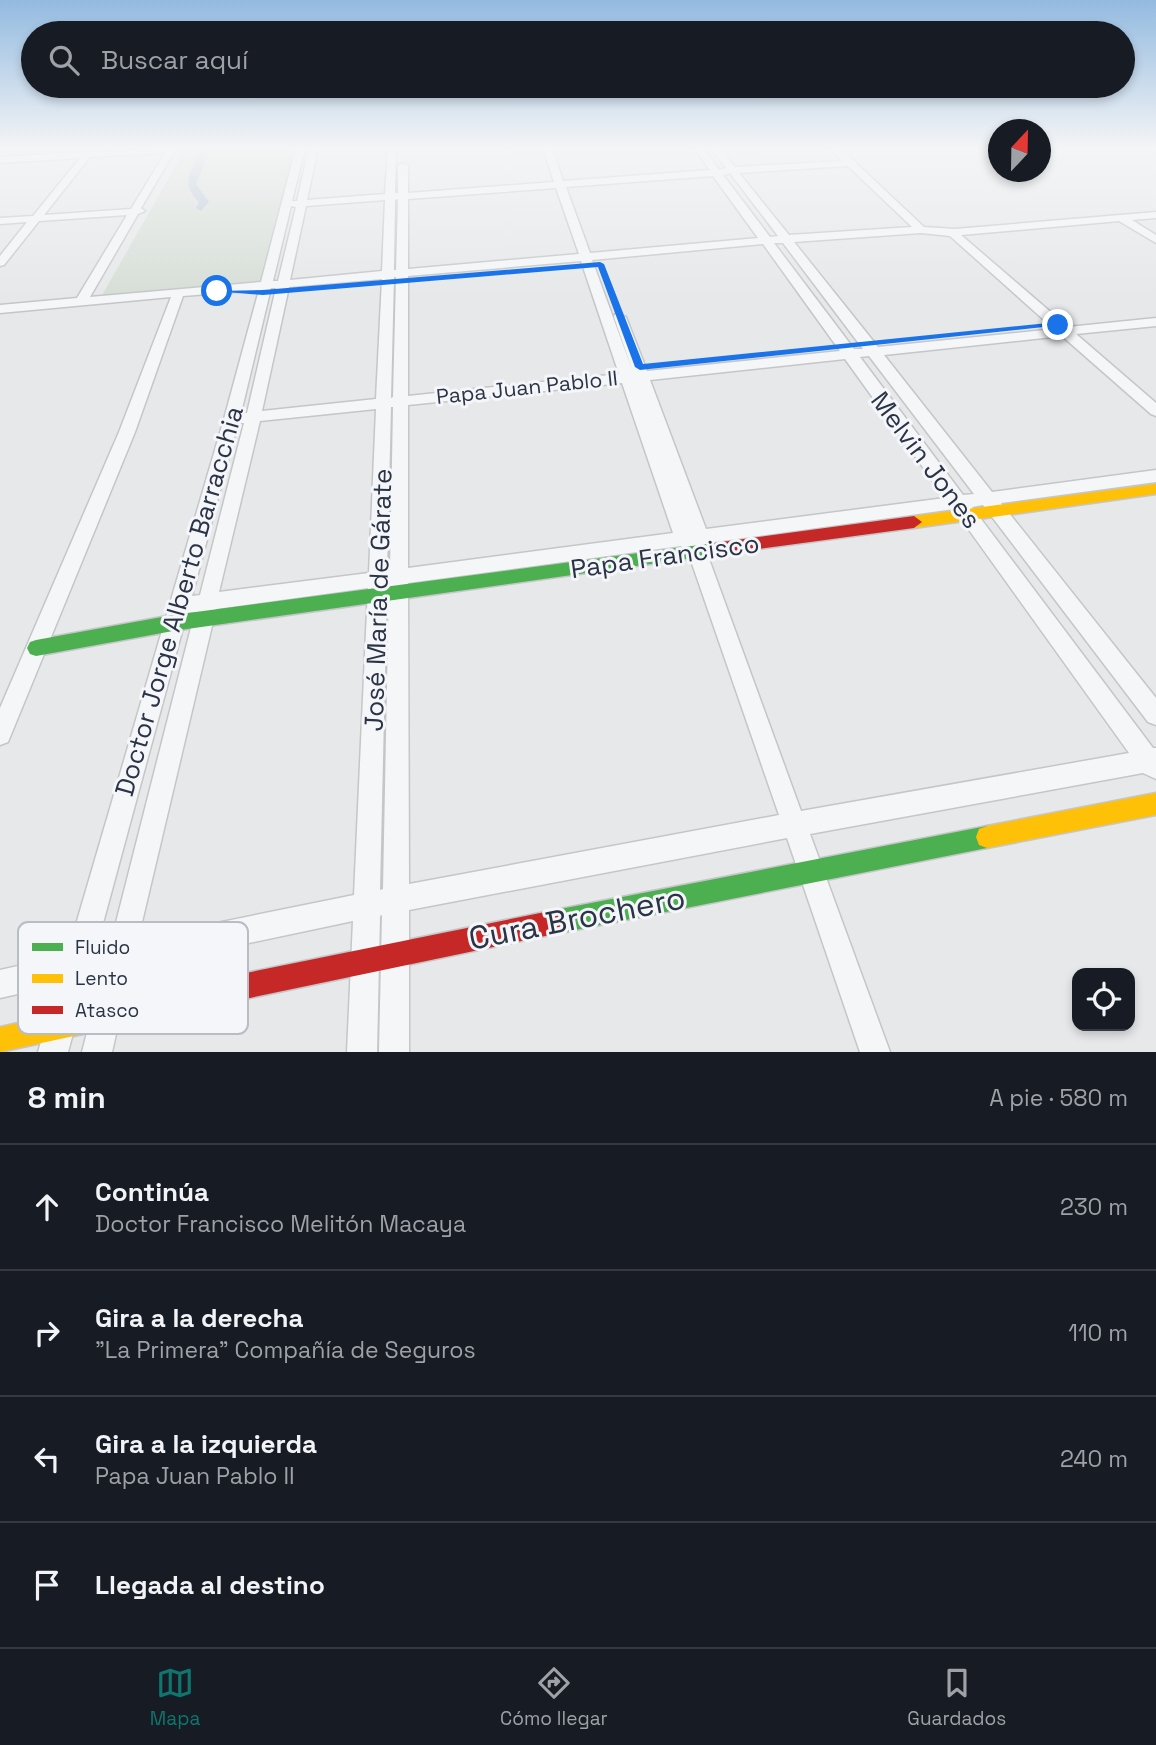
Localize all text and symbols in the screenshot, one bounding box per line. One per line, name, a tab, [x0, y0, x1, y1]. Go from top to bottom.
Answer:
search box	[21, 21, 1135, 98]
icon: search	[45, 41, 83, 79]
text: Buscar aquí	[101, 43, 248, 77]
north arrow	[988, 119, 1051, 182]
route start	[201, 275, 232, 306]
route end	[1042, 309, 1073, 340]
street label: Papa Juan Pablo II	[435, 364, 619, 410]
street label: Melvin Jones	[863, 385, 989, 535]
street label: Doctor Jorge Alberto Barracchia	[107, 402, 251, 800]
street label: José María de Gárate	[356, 468, 400, 732]
street label: Papa Francisco	[568, 526, 762, 586]
street label: Cura Brochero	[465, 877, 689, 959]
legend	[18, 922, 248, 1034]
text: Fluido	[75, 935, 130, 960]
text: Lento	[75, 966, 128, 991]
map controls	[1072, 968, 1135, 1031]
button: locate	[1072, 968, 1135, 1031]
text: Atasco	[75, 998, 139, 1023]
text: 8 min	[28, 1078, 106, 1117]
text: A pie · 580 m	[989, 1083, 1128, 1113]
text: Continúa	[95, 1175, 209, 1209]
icon: ahead	[28, 1188, 66, 1226]
text: 230 m	[1060, 1192, 1128, 1222]
text: Doctor Francisco Melitón Macaya	[95, 1209, 466, 1239]
text: Gira a la derecha	[95, 1301, 304, 1335]
icon: right	[28, 1314, 66, 1352]
text: 110 m	[1068, 1318, 1128, 1348]
text: "La Primera" Compañía de Seguros	[95, 1335, 476, 1365]
text: Gira a la izquierda	[95, 1427, 317, 1461]
icon: left	[28, 1440, 66, 1478]
text: 240 m	[1060, 1444, 1128, 1474]
text: Papa Juan Pablo II	[95, 1461, 295, 1491]
icon: arrive	[28, 1566, 66, 1604]
text: Llegada al destino	[95, 1568, 325, 1602]
tab: Mapa	[150, 1664, 200, 1731]
tab: Cómo llegar	[500, 1664, 608, 1731]
tab: Guardados	[907, 1664, 1006, 1731]

